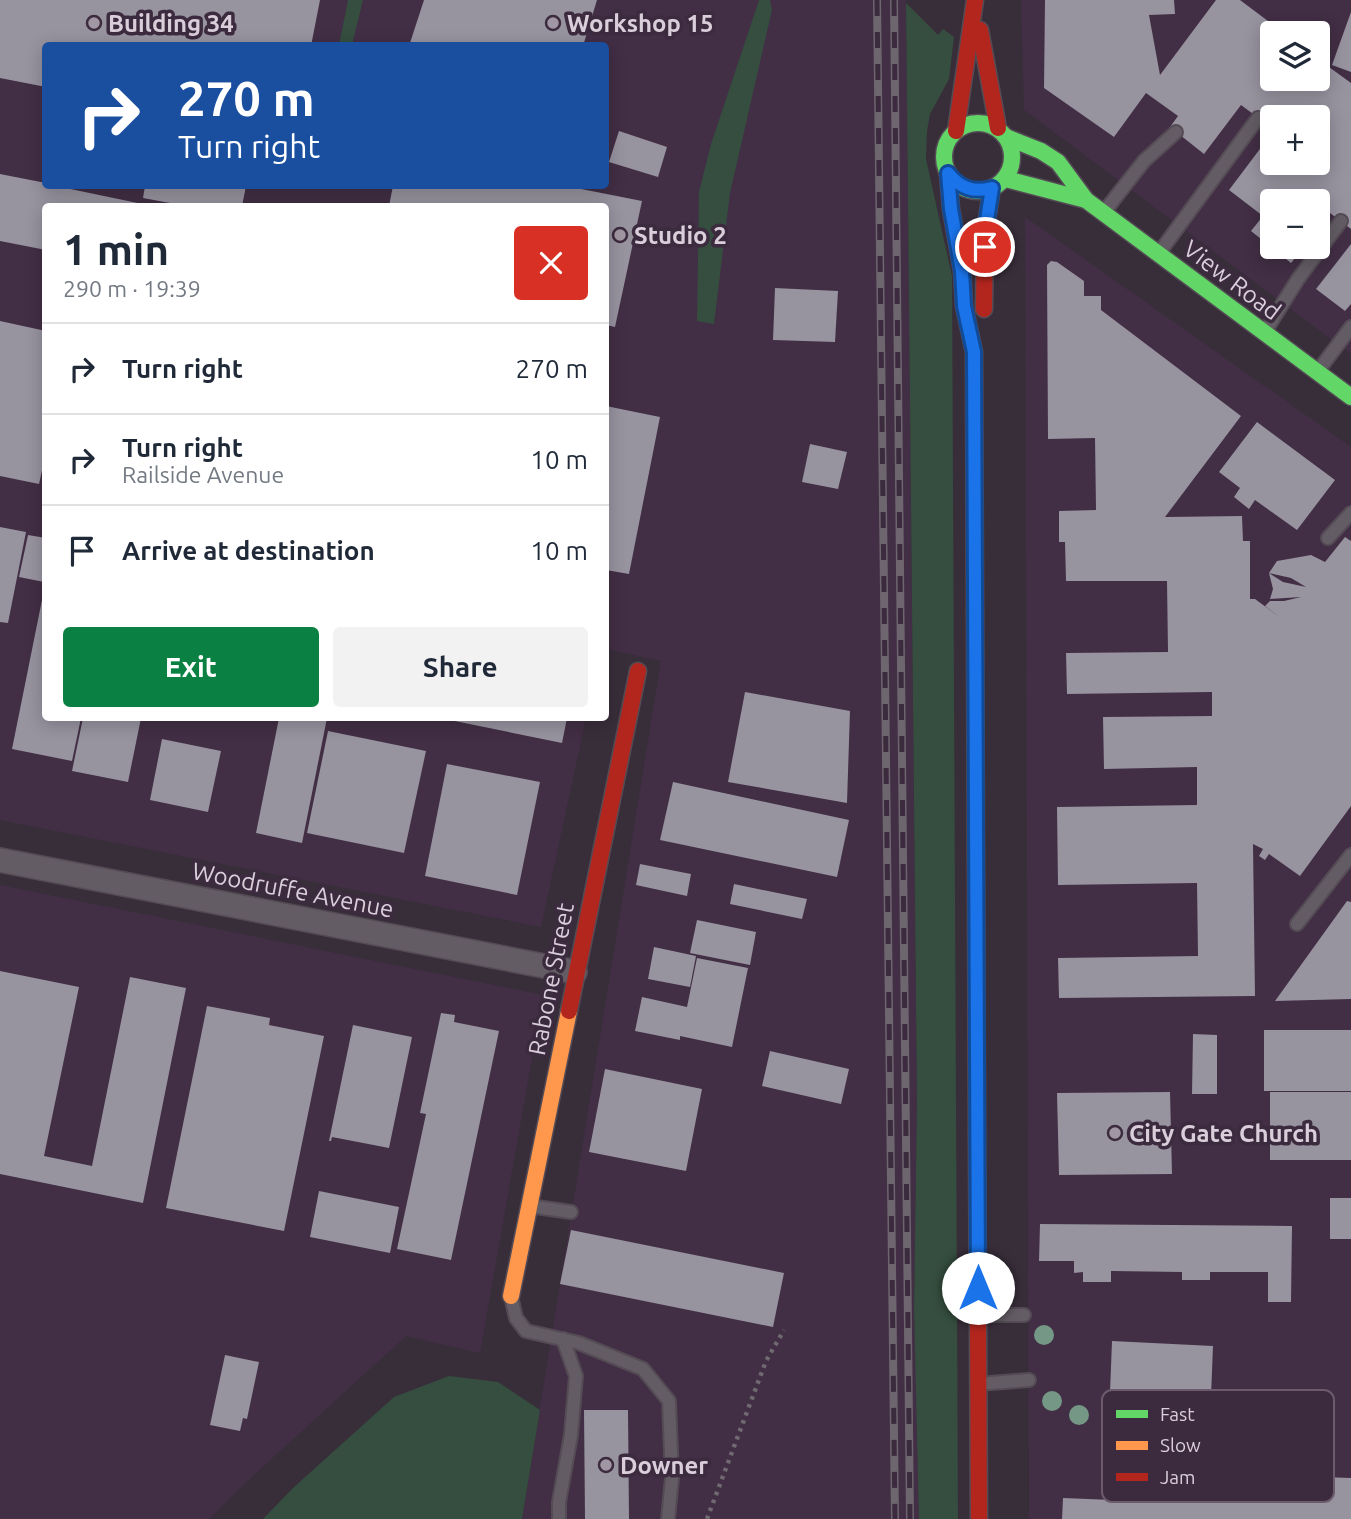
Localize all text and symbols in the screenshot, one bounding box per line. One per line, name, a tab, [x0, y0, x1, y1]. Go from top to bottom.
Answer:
place label: Building 34	[108, 10, 234, 37]
place label: Workshop 15	[567, 10, 714, 37]
marker: Building 34	[86, 15, 102, 31]
marker: Workshop 15	[545, 15, 561, 31]
map controls	[1260, 21, 1330, 259]
button: layers	[1260, 21, 1330, 91]
icon: right	[63, 70, 154, 161]
text: 270 m	[178, 70, 315, 125]
button: +	[1260, 105, 1330, 175]
text: Turn right	[178, 128, 320, 164]
button: −	[1260, 189, 1330, 259]
pin	[955, 217, 1015, 277]
place label: Studio 2	[634, 222, 727, 249]
text: 1 min	[63, 226, 169, 273]
button: close	[514, 226, 588, 300]
marker: Studio 2	[612, 227, 628, 243]
icon: arrive	[966, 228, 1004, 266]
street label: View Road	[1178, 235, 1286, 325]
text: 290 m · 19:39	[63, 276, 201, 301]
icon: right	[63, 350, 101, 388]
text: Turn right	[122, 354, 243, 383]
text: 270 m	[516, 354, 588, 383]
text: Turn right	[122, 433, 243, 462]
icon: right	[63, 441, 101, 479]
text: 10 m	[530, 445, 588, 474]
text: Railside Avenue	[122, 462, 284, 487]
icon: arrive	[63, 532, 101, 570]
text: Arrive at destination	[122, 536, 375, 565]
text: 10 m	[530, 536, 588, 565]
button: Exit	[63, 627, 319, 707]
button: Share	[333, 627, 588, 707]
street label: Woodruffe Avenue	[190, 857, 396, 923]
street label: Rabone Street	[523, 900, 579, 1058]
place label: City Gate Church	[1129, 1120, 1318, 1147]
marker: City Gate Church	[1107, 1125, 1123, 1141]
position arrow	[941, 1251, 1015, 1325]
legend	[1102, 1390, 1334, 1502]
text: Fast	[1160, 1403, 1195, 1425]
text: Slow	[1160, 1434, 1201, 1456]
place label: Downer	[620, 1452, 708, 1479]
marker: Downer	[598, 1457, 614, 1473]
text: Jam	[1160, 1466, 1196, 1488]

